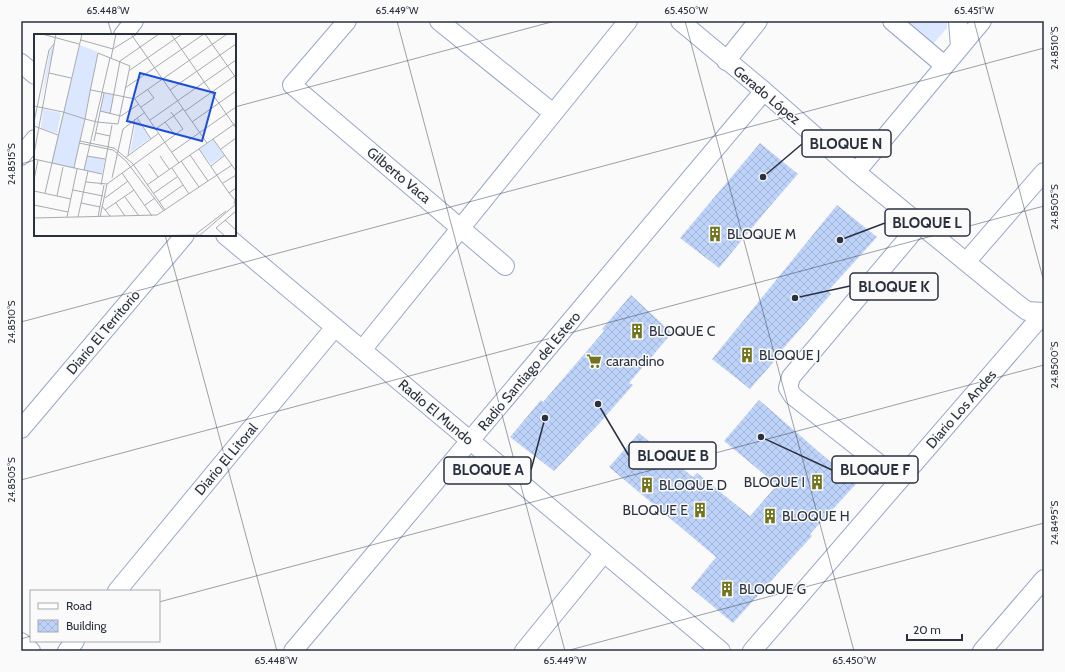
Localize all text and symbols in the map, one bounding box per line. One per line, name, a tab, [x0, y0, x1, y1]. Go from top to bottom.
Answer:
text: 65.448°W	[86, 4, 130, 17]
text: 65.449°W	[376, 4, 419, 17]
text: 65.450°W	[664, 4, 708, 17]
text: 65.451°W	[954, 4, 995, 17]
text: 24.8510°S	[1048, 26, 1061, 70]
inset map	[34, 34, 236, 236]
street label: Gerado López	[730, 62, 805, 129]
callout: BLOQUE N	[802, 130, 891, 157]
text: BLOQUE N	[810, 135, 882, 153]
text: 24.8515°S	[5, 143, 18, 185]
street label: Gilberto Vaca	[363, 143, 435, 207]
text: 24.8505°S	[1048, 184, 1061, 230]
callout: BLOQUE L	[885, 209, 970, 236]
text: BLOQUE L	[892, 214, 962, 232]
building icon: BLOQUE M	[706, 225, 724, 243]
place label: BLOQUE M	[727, 225, 796, 243]
callout: BLOQUE K	[850, 273, 938, 300]
text: BLOQUE K	[858, 278, 930, 296]
street label: Diario El Territorio	[62, 286, 144, 378]
text: 24.8510°S	[5, 300, 18, 344]
street label: Radio Santiago del Estero	[474, 307, 584, 434]
building icon: BLOQUE C	[628, 322, 646, 340]
place label: BLOQUE C	[649, 322, 716, 340]
text: 24.8500°S	[1048, 341, 1061, 389]
building icon: BLOQUE J	[738, 346, 756, 364]
place label: BLOQUE J	[759, 346, 820, 364]
supermarket icon: carandino	[585, 352, 603, 370]
place label: carandino	[606, 352, 665, 370]
street label: Diario Los Andes	[922, 366, 1000, 452]
street label: Radio El Mundo	[395, 375, 478, 449]
street label: Diario El Litoral	[191, 419, 262, 499]
callout: BLOQUE B	[629, 442, 716, 469]
text: BLOQUE B	[637, 447, 709, 465]
callout: BLOQUE F	[832, 456, 918, 483]
text: 24.8505°S	[5, 457, 18, 503]
callout: BLOQUE A	[444, 457, 531, 484]
text: BLOQUE A	[452, 461, 524, 479]
text: BLOQUE F	[840, 461, 910, 479]
place label: BLOQUE I	[744, 473, 805, 491]
building icon: BLOQUE I	[808, 473, 826, 491]
building icon: BLOQUE D	[638, 476, 656, 494]
place label: BLOQUE D	[659, 476, 727, 494]
place label: BLOQUE E	[623, 501, 688, 519]
building icon: BLOQUE E	[691, 501, 709, 519]
text: 24.8495°S	[1048, 501, 1061, 545]
building icon: BLOQUE H	[761, 507, 779, 525]
place label: BLOQUE H	[782, 507, 850, 525]
building icon: BLOQUE G	[718, 580, 736, 598]
place label: BLOQUE G	[739, 580, 806, 598]
legend	[30, 590, 160, 642]
text: Road	[66, 598, 92, 613]
scale bar	[907, 616, 962, 642]
text: Building	[66, 618, 108, 633]
text: 20 m	[913, 622, 941, 637]
text: 65.448°W	[254, 654, 298, 667]
text: 65.449°W	[544, 654, 587, 667]
text: 65.450°W	[832, 654, 876, 667]

